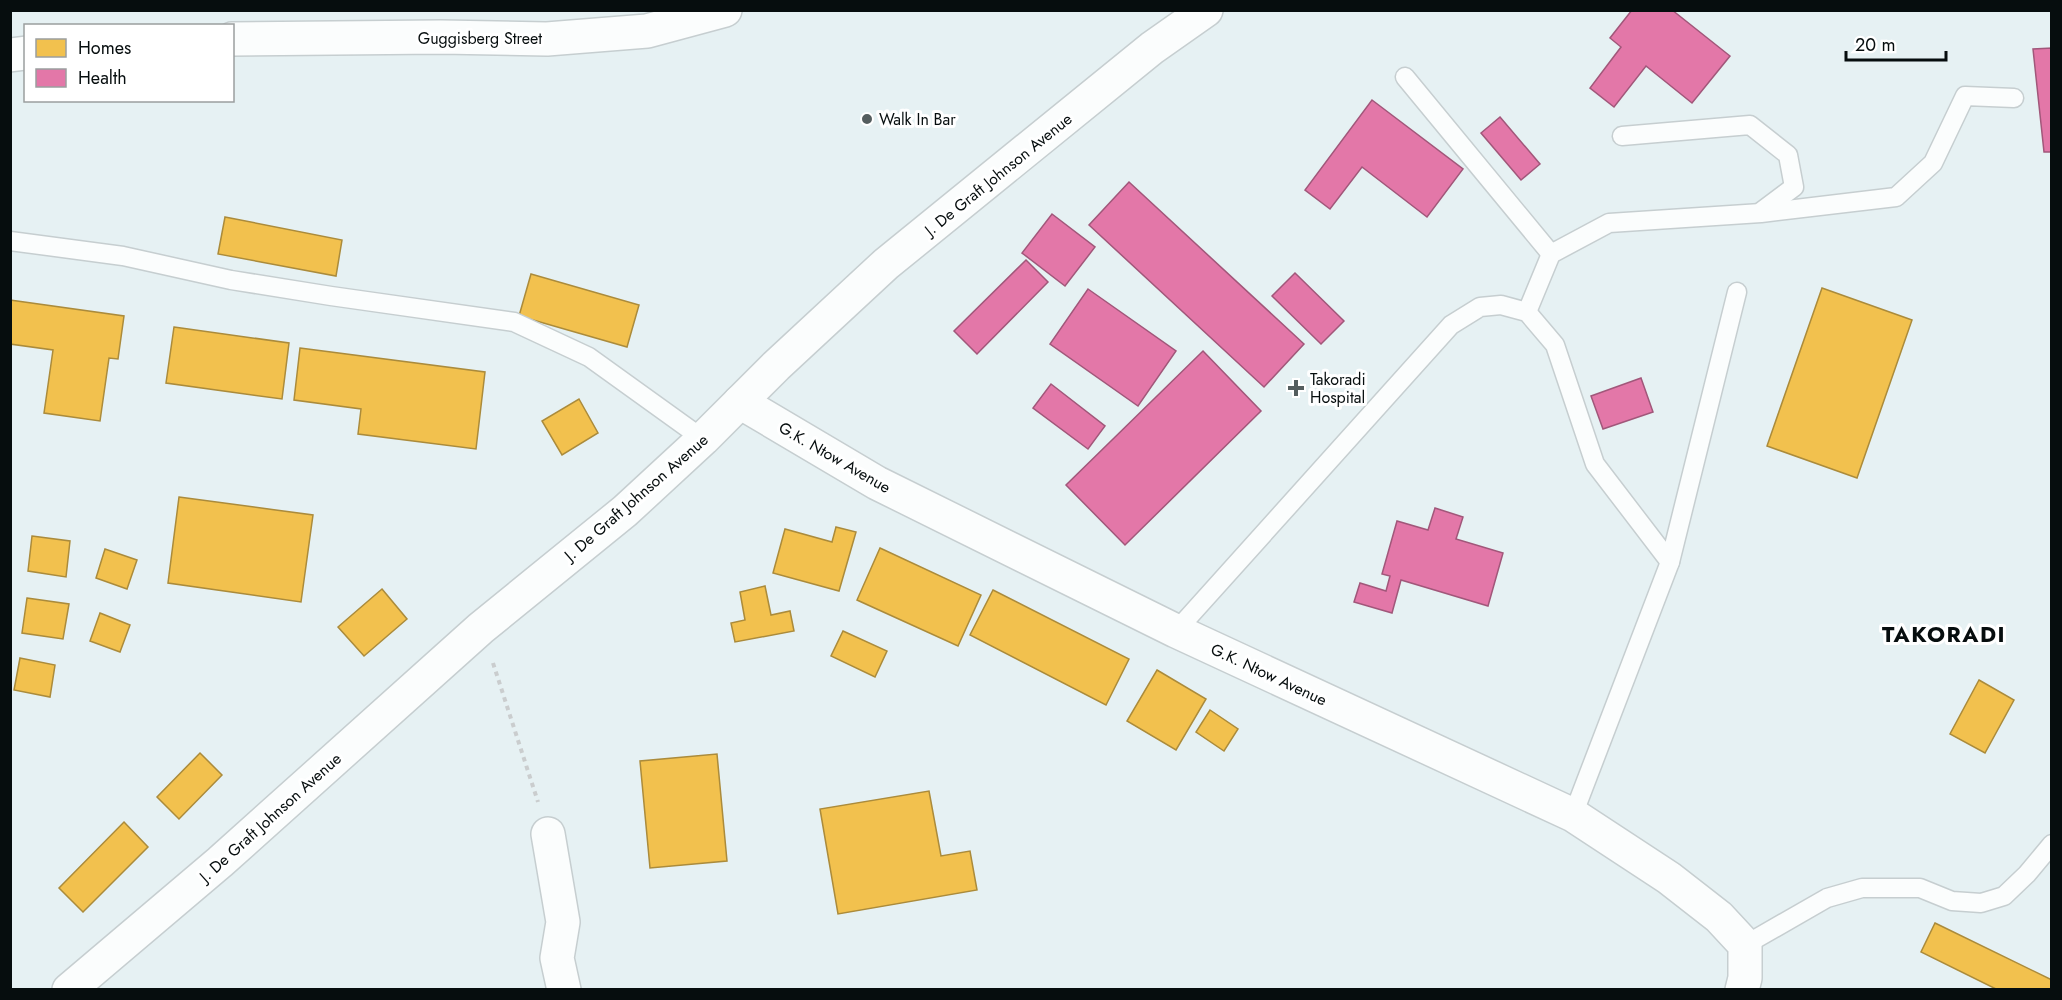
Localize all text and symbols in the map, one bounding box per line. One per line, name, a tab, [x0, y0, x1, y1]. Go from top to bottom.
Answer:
legend	[24, 24, 234, 102]
scale bar	[1846, 24, 1946, 62]
street label: Guggisberg Street	[418, 27, 542, 50]
text: 20 m	[1855, 32, 1895, 58]
text: Homes	[78, 35, 131, 61]
text: Health	[78, 65, 127, 91]
place label: Walk In Bar	[879, 108, 956, 131]
street label: J. De Graft Johnson Avenue	[918, 108, 1077, 242]
marker: Walk In Bar	[860, 112, 874, 126]
place label: Takoradi Hospital	[1310, 368, 1366, 409]
marker: Takoradi Hospital	[1287, 379, 1305, 397]
street label: G.K. Ntow Avenue	[775, 416, 895, 499]
street label: J. De Graft Johnson Avenue	[558, 428, 713, 568]
district label: TAKORADI	[1882, 618, 2006, 650]
street label: G.K. Ntow Avenue	[1207, 637, 1331, 711]
street label: J. De Graft Johnson Avenue	[193, 747, 346, 889]

